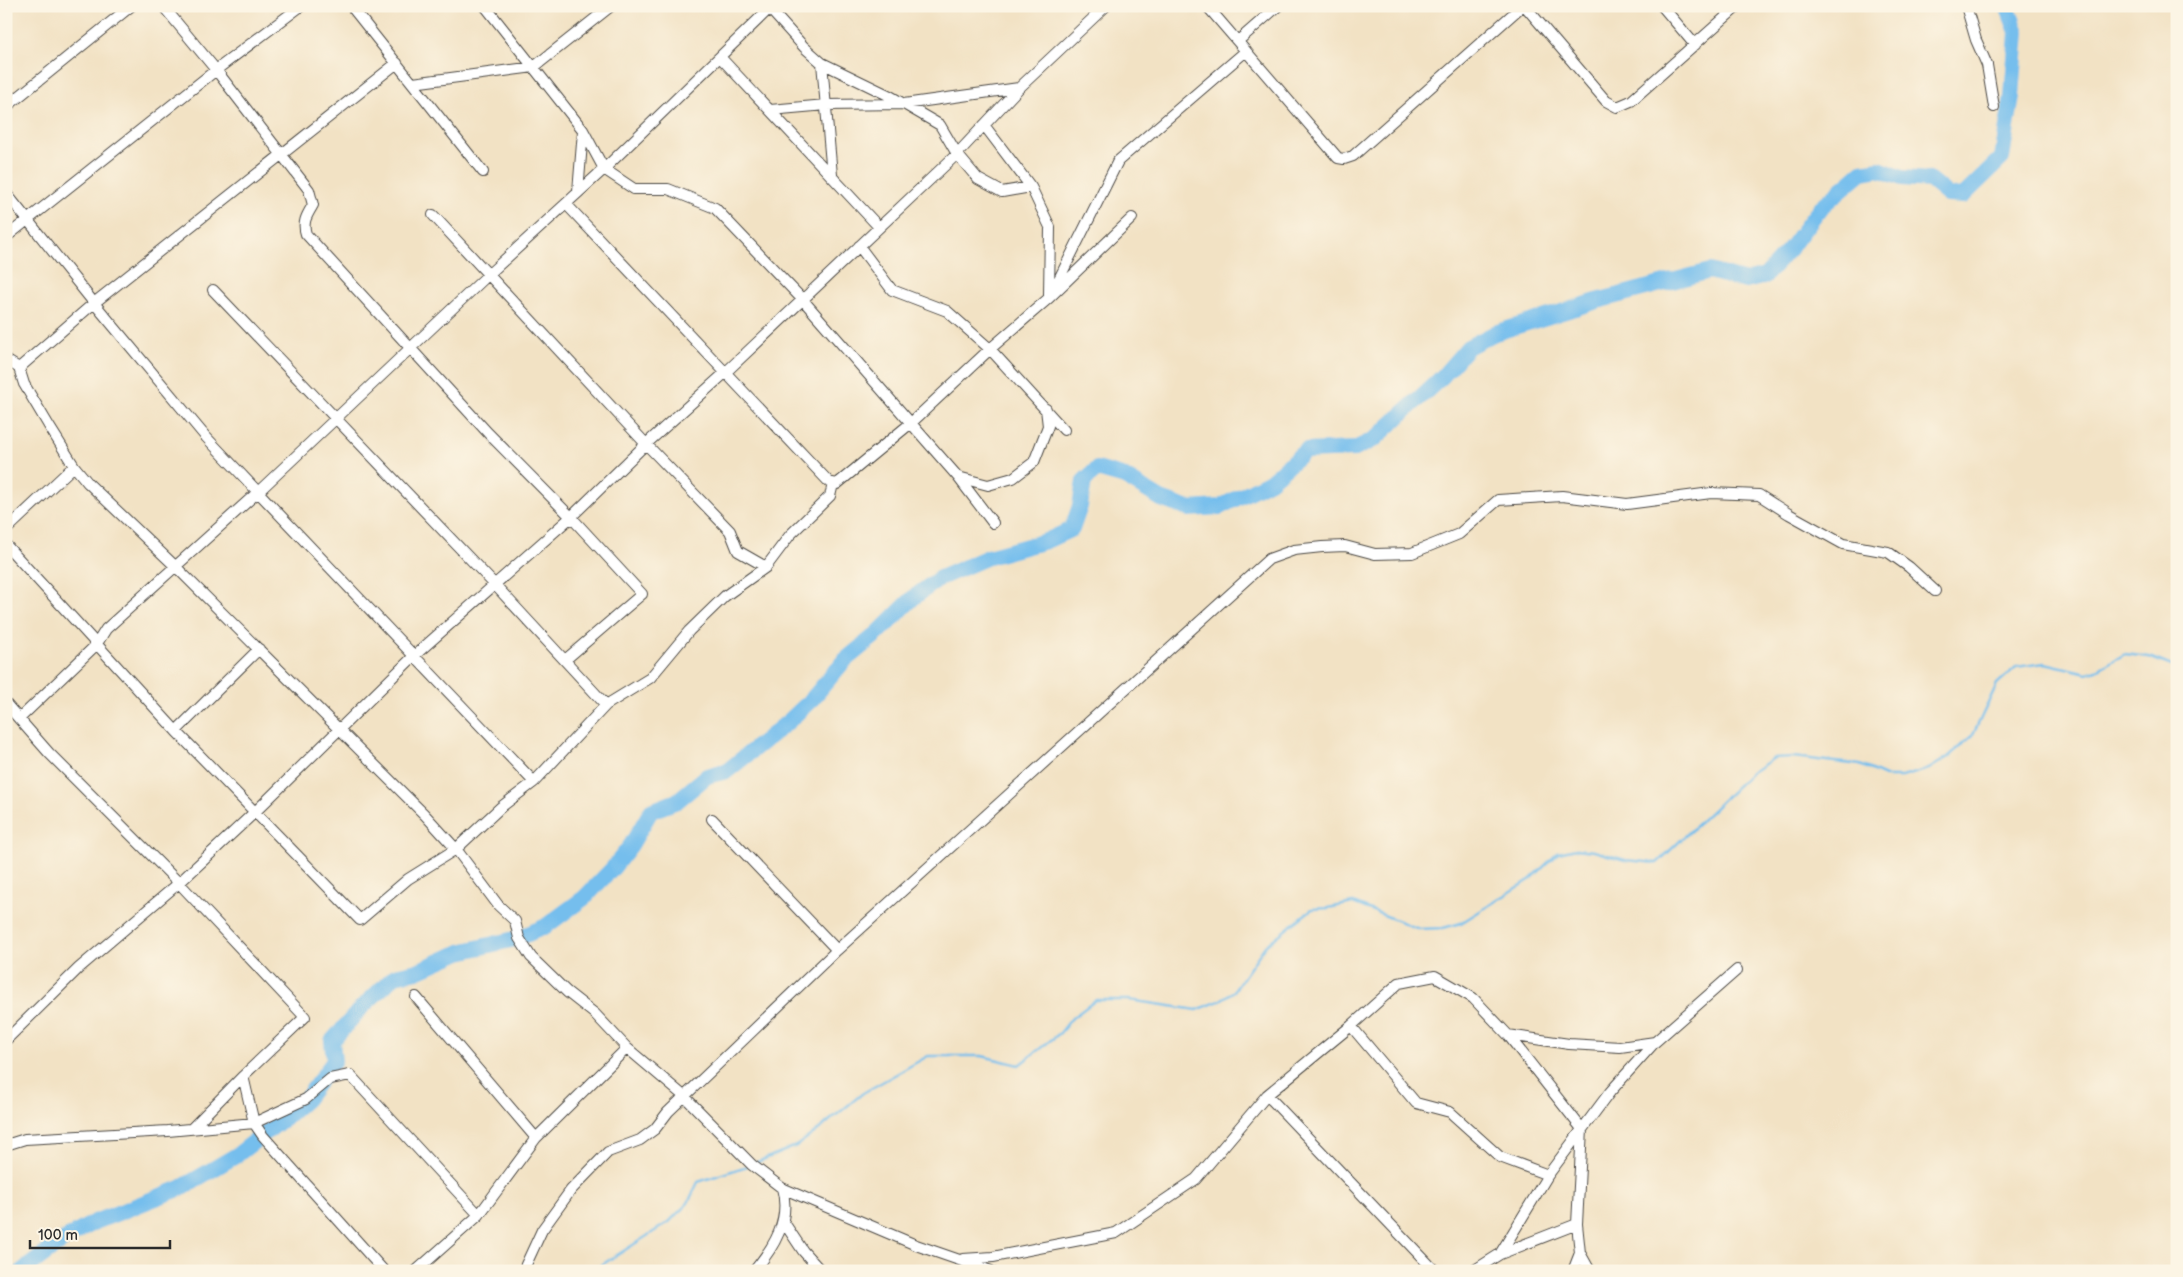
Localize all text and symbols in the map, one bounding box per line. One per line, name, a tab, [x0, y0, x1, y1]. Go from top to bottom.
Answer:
scale bar	[30, 1217, 170, 1249]
text: 100 m	[38, 1226, 78, 1245]

